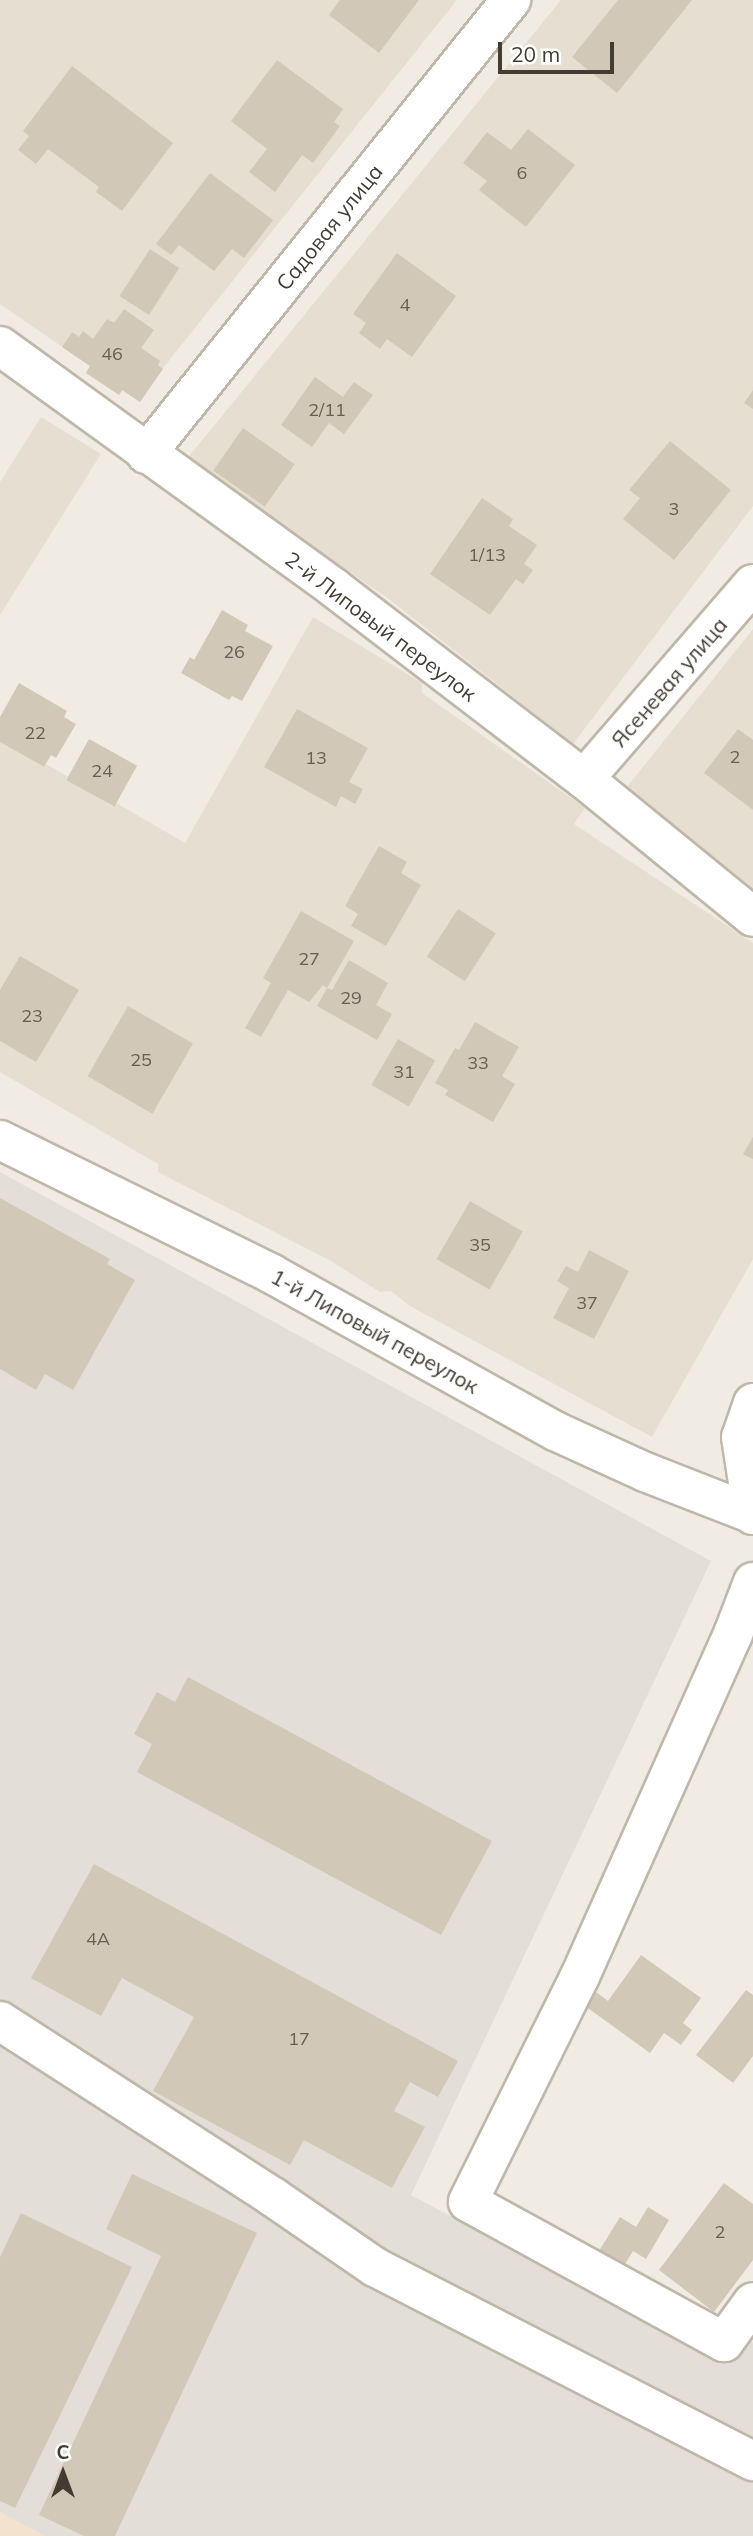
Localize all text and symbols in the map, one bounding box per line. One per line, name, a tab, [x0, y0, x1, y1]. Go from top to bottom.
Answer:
scale bar	[501, 28, 616, 72]
text: 20 m	[511, 41, 560, 67]
street label: Садовая улица	[271, 159, 387, 295]
house number: 6	[517, 162, 527, 184]
house number: 4	[400, 294, 410, 316]
house number: 46	[101, 343, 123, 365]
house number: 2/11	[308, 399, 346, 421]
house number: 3	[669, 498, 679, 520]
house number: 1/13	[468, 544, 506, 566]
street label: 2-й Липовый переулок	[280, 546, 482, 706]
street label: Ясеневая улица	[606, 612, 732, 752]
house number: 26	[223, 641, 245, 663]
house number: 22	[24, 722, 46, 744]
house number: 2	[730, 746, 740, 768]
house number: 13	[305, 747, 327, 769]
house number: 24	[91, 760, 113, 782]
house number: 27	[298, 948, 320, 970]
house number: 29	[340, 987, 362, 1009]
house number: 23	[21, 1005, 43, 1027]
house number: 25	[130, 1049, 152, 1071]
house number: 33	[467, 1052, 489, 1074]
house number: 31	[393, 1061, 415, 1083]
house number: 35	[469, 1234, 491, 1256]
street label: 1-й Липовый переулок	[267, 1263, 483, 1399]
house number: 37	[576, 1292, 598, 1314]
house number: 4А	[86, 1928, 110, 1950]
house number: 17	[288, 2028, 310, 2050]
house number: 2	[715, 2221, 725, 2243]
north arrow	[28, 2438, 98, 2508]
text: С	[56, 2440, 70, 2464]

